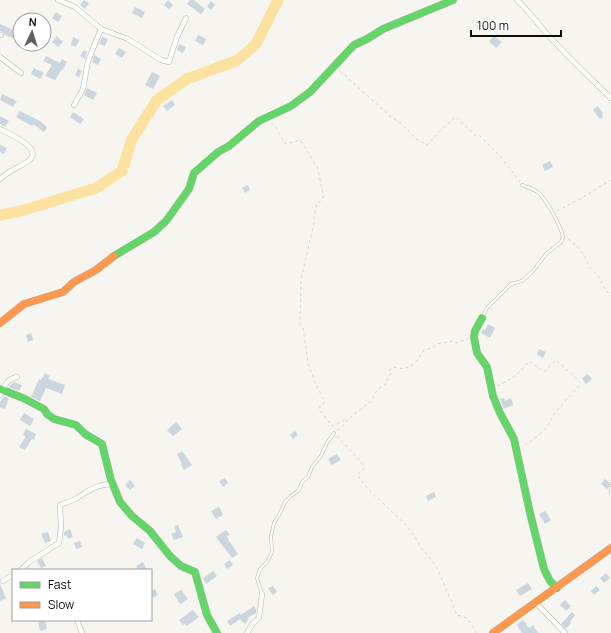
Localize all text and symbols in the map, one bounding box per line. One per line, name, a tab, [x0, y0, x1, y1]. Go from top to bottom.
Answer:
north arrow	[12, 12, 52, 52]
scale bar	[471, 12, 561, 38]
text: N	[28, 14, 37, 29]
text: 100 m	[477, 17, 509, 34]
legend	[12, 569, 152, 621]
text: Fast	[48, 576, 72, 593]
text: Slow	[48, 596, 74, 613]

